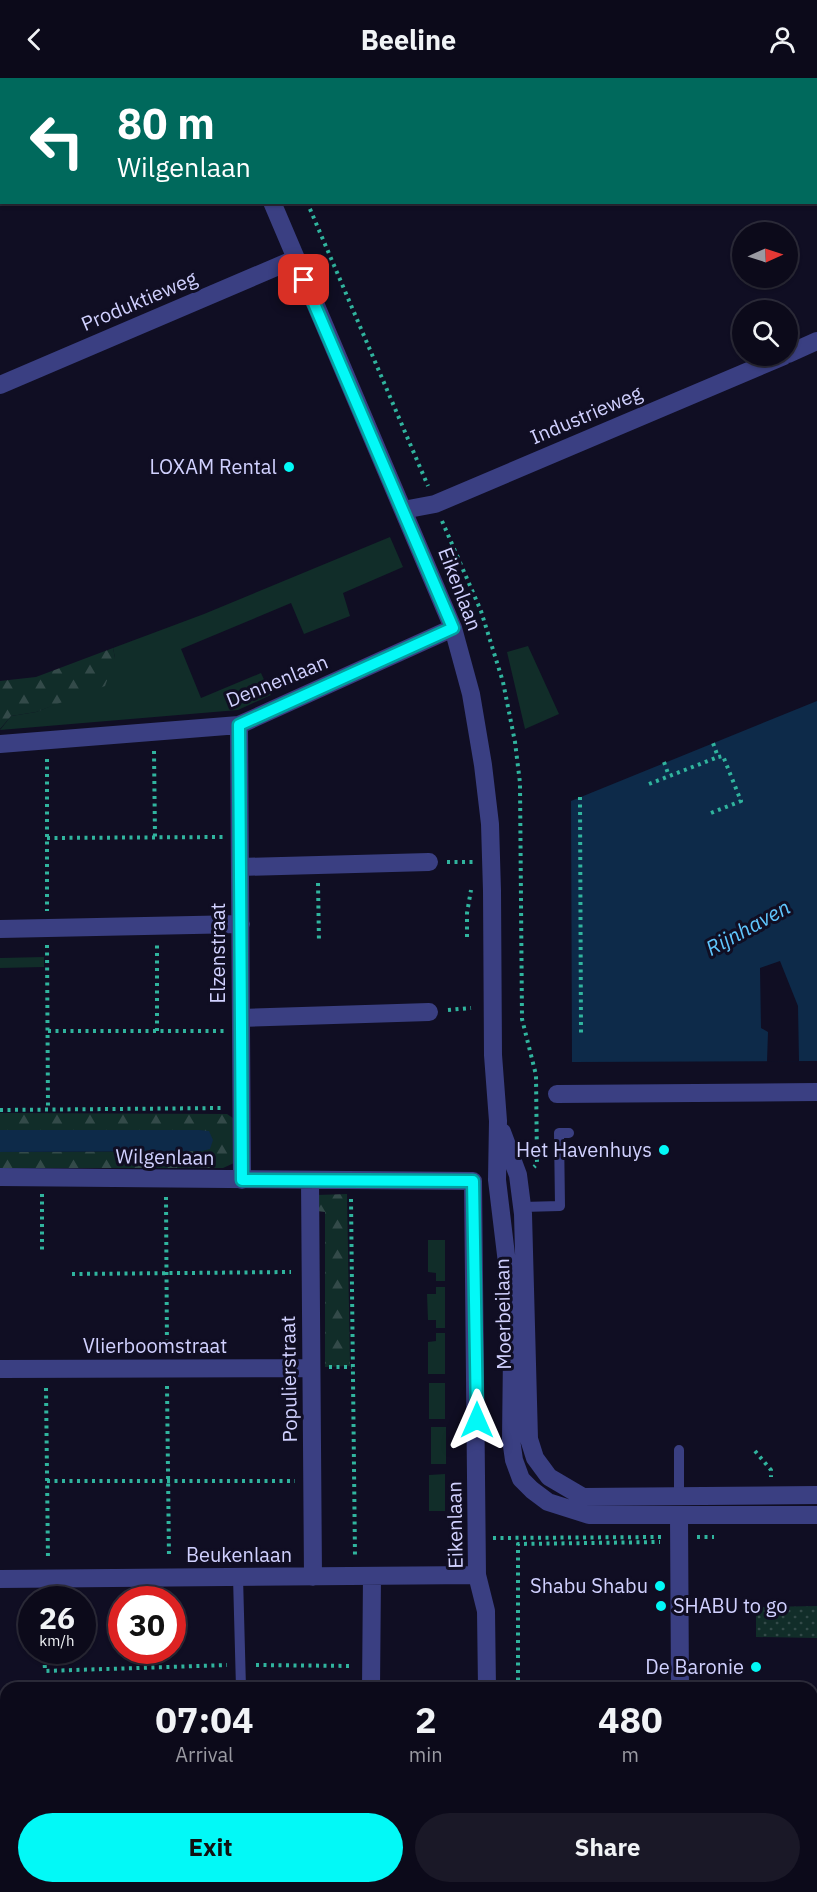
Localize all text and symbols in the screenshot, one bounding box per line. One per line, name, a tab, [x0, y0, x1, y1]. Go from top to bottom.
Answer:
text: Beeline	[361, 22, 456, 57]
icon: back	[18, 23, 51, 56]
icon: person	[766, 23, 799, 56]
text: 80 m	[117, 96, 215, 151]
icon: left	[18, 102, 96, 180]
text: Wilgenlaan	[117, 149, 251, 184]
north arrow	[732, 222, 798, 288]
map controls	[732, 222, 798, 366]
pin	[278, 254, 329, 305]
icon: arrive	[287, 263, 320, 296]
street label: Produktieweg	[77, 264, 201, 337]
button: search	[732, 300, 798, 366]
street label: Industrieweg	[526, 379, 646, 450]
place label: LOXAM Rental	[150, 453, 277, 480]
marker: LOXAM Rental	[282, 460, 296, 474]
street label: Eikenlaan	[432, 543, 489, 634]
street label: Dennenlaan	[222, 648, 332, 713]
water label: Rijnhaven	[700, 892, 795, 962]
street label: Elzenstraat	[204, 903, 231, 1003]
place label: Het Havenhuys	[516, 1136, 652, 1163]
street label: Wilgenlaan	[115, 1142, 215, 1171]
marker: Het Havenhuys	[657, 1143, 671, 1157]
street label: Moerbeilaan	[488, 1258, 517, 1370]
street label: Populierstraat	[274, 1315, 303, 1443]
street label: Vlierboomstraat	[83, 1332, 227, 1359]
position arrow	[445, 1388, 509, 1452]
street label: Eikenlaan	[440, 1481, 469, 1569]
street label: Beukenlaan	[186, 1541, 292, 1568]
place label: Shabu Shabu	[530, 1572, 648, 1599]
marker: Shabu Shabu	[653, 1579, 667, 1593]
speed limit sign: 30	[108, 1586, 186, 1664]
place label: SHABU to go	[673, 1592, 787, 1619]
text: 26	[39, 1598, 75, 1637]
marker: SHABU to go	[654, 1599, 668, 1613]
text: km/h	[39, 1631, 75, 1650]
place label: De Baronie	[645, 1653, 744, 1680]
marker: De Baronie	[749, 1660, 763, 1674]
text: 07:04	[155, 1696, 254, 1743]
text: 2	[415, 1696, 437, 1743]
text: 480	[598, 1696, 663, 1743]
text: Arrival	[175, 1741, 234, 1768]
text: min	[409, 1741, 443, 1768]
text: m	[622, 1741, 639, 1768]
button: Exit	[18, 1813, 403, 1882]
button: Share	[415, 1813, 800, 1882]

